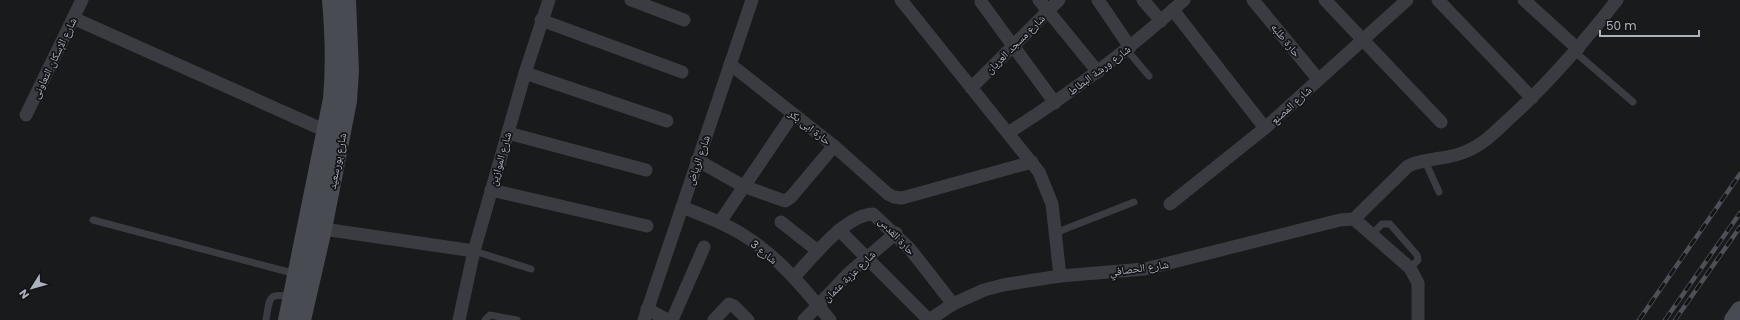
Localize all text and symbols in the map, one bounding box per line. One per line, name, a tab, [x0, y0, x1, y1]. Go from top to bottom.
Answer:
street label: شارع مسجد العريان	[982, 11, 1048, 77]
scale bar	[1600, 12, 1699, 38]
street label: شارع الإسكان التعاونى	[27, 15, 81, 101]
text: 50 m	[1606, 17, 1637, 34]
street label: حارة طلبه	[1267, 20, 1305, 60]
street label: شارع ورشة البطاط	[1064, 41, 1134, 99]
street label: شارع المصنع	[1267, 82, 1315, 128]
street label: حارة ابى بكر	[785, 105, 835, 149]
street label: شارع الموازين	[485, 130, 515, 188]
street label: شارع بورسعيد	[324, 131, 350, 191]
street label: شارع الرياض	[682, 133, 714, 187]
street label: حارة القدس	[875, 214, 919, 258]
street label: شارع 3	[747, 236, 781, 268]
street label: شارع عزبة عثمان	[819, 247, 879, 305]
street label: شارع الحصافي	[1108, 256, 1170, 281]
north arrow	[12, 268, 52, 308]
text: N	[15, 286, 33, 302]

